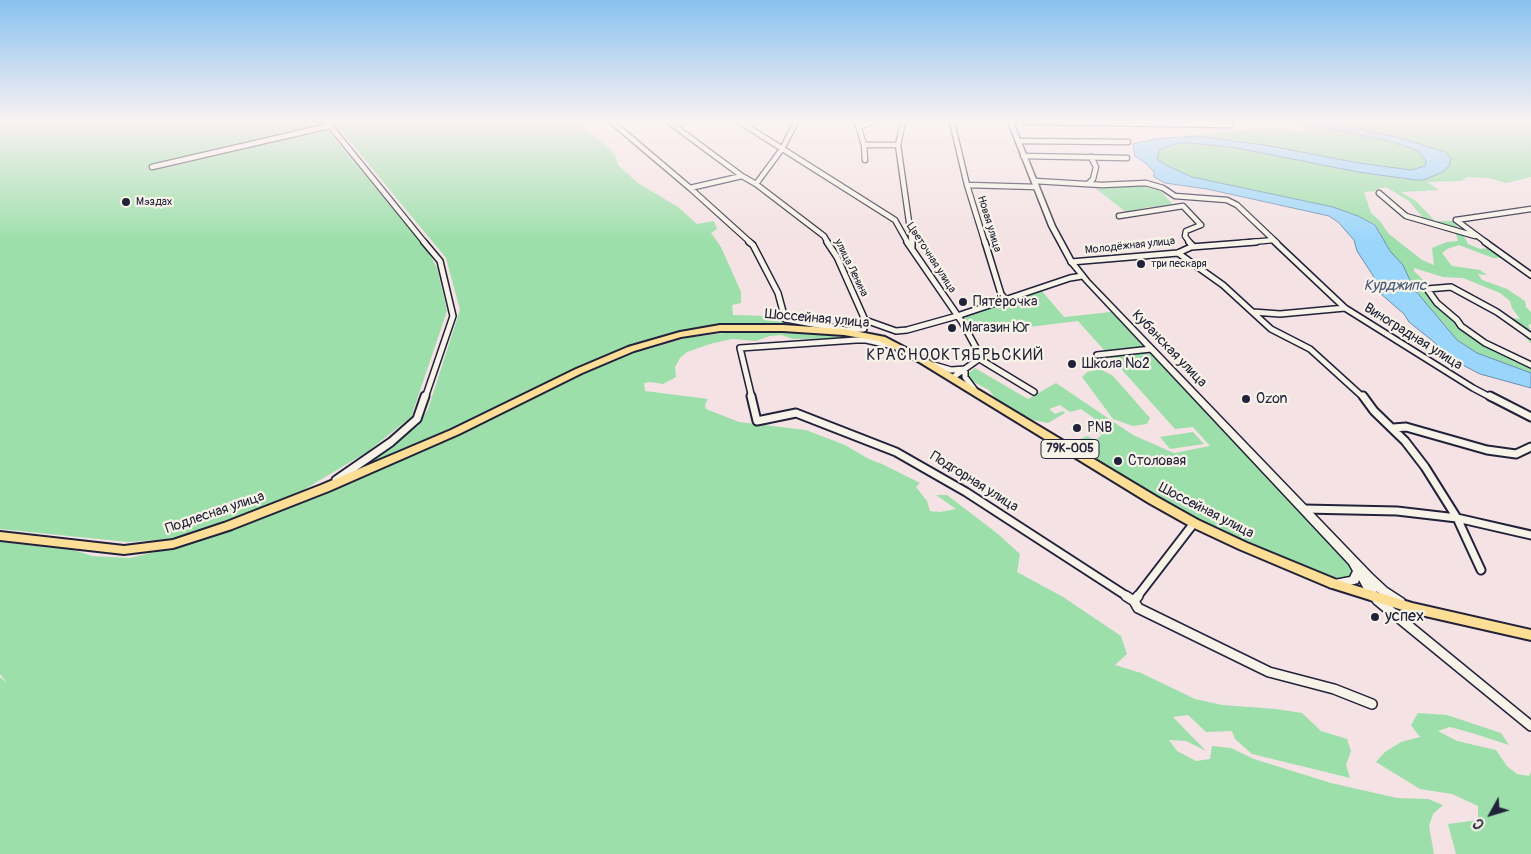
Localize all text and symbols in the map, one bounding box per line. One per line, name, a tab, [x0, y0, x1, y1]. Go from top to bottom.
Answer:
street label: Новая улица	[974, 194, 1004, 254]
place label: Мэздах	[136, 195, 172, 209]
marker: Мэздах	[120, 196, 132, 208]
street label: Цветочная улица	[903, 220, 959, 296]
street label: Молодёжная улица	[1084, 235, 1176, 257]
street label: улица Ленина	[831, 237, 871, 299]
place label: три пескаря	[1151, 257, 1207, 271]
marker: три пескаря	[1135, 258, 1147, 270]
water label: Курджипс	[1364, 277, 1426, 295]
place label: Пятёрочка	[973, 294, 1037, 310]
marker: Пятёрочка	[957, 296, 969, 308]
street label: Виноградная улица	[1361, 300, 1465, 374]
street label: Шоссейная улица	[764, 306, 870, 332]
street label: Кубанская улица	[1128, 307, 1210, 391]
place label: Магазин Юг	[962, 320, 1030, 336]
marker: Магазин Юг	[946, 322, 958, 334]
district label: КРАСНООКТЯБРЬСКИЙ	[864, 346, 1046, 366]
place label: Школа №2	[1082, 356, 1150, 372]
marker: Школа №2	[1066, 358, 1078, 370]
place label: Ozon	[1256, 391, 1287, 407]
marker: Ozon	[1240, 393, 1252, 405]
place label: PNB	[1087, 420, 1112, 436]
marker: PNB	[1071, 422, 1083, 434]
road number: 79К-005	[1041, 439, 1099, 458]
street label: Подгорная улица	[927, 448, 1021, 516]
place label: Столовая	[1128, 453, 1186, 469]
marker: Столовая	[1112, 455, 1124, 467]
street label: Шоссейная улица	[1156, 480, 1256, 542]
street label: Подлесная улица	[163, 488, 267, 538]
place label: успех	[1385, 607, 1424, 627]
marker: успех	[1369, 611, 1381, 623]
north arrow	[1466, 789, 1516, 839]
text: С	[1470, 815, 1488, 832]

